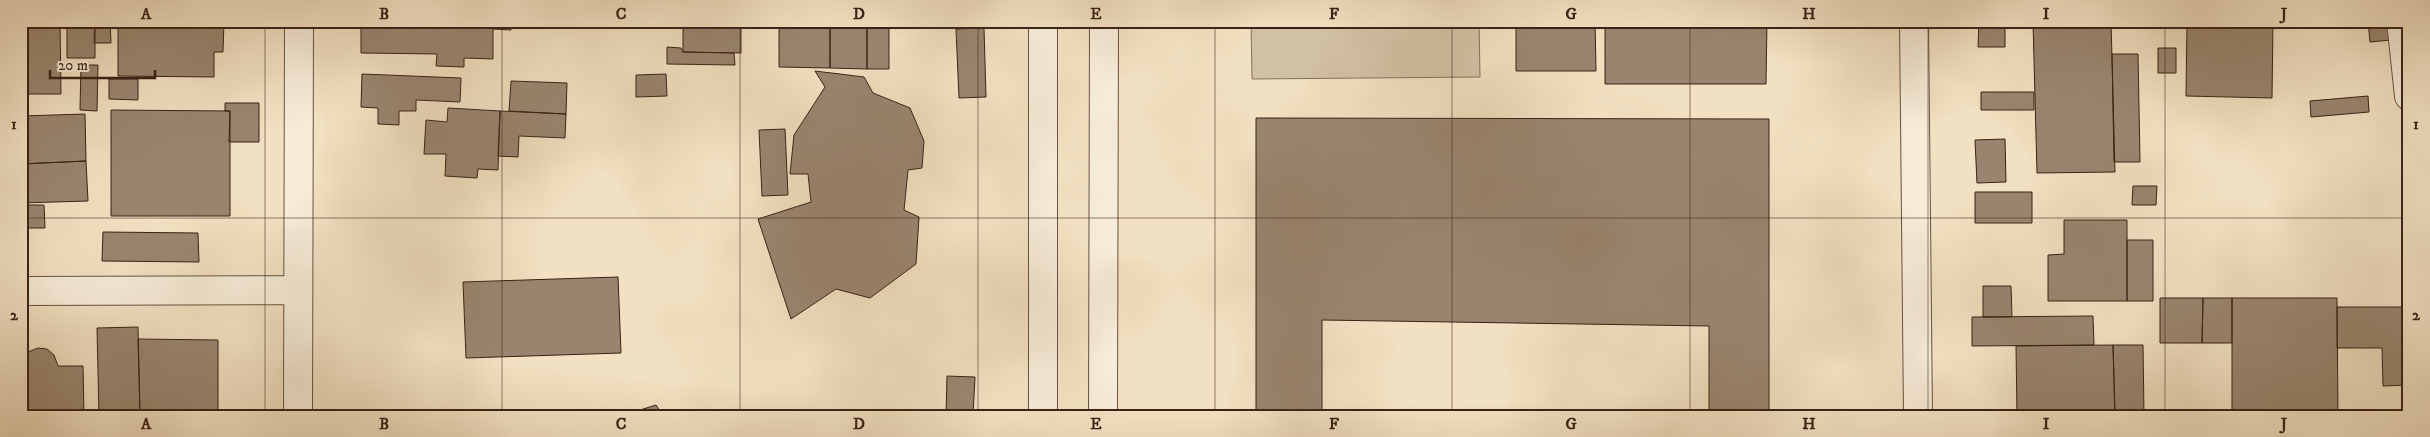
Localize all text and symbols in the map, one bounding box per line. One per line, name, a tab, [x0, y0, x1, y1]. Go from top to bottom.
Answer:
text: A	[140, 4, 152, 24]
text: B	[379, 4, 389, 24]
text: C	[616, 4, 626, 24]
text: D	[853, 4, 865, 24]
text: E	[1090, 4, 1102, 24]
text: F	[1329, 4, 1339, 24]
text: G	[1565, 4, 1577, 24]
text: H	[1802, 4, 1816, 24]
text: I	[2043, 4, 2050, 24]
text: J	[2279, 4, 2288, 24]
scale bar	[50, 48, 155, 80]
text: 20 m	[58, 56, 88, 75]
text: 1	[11, 114, 17, 134]
text: 1	[2413, 114, 2419, 134]
text: 2	[10, 305, 19, 325]
text: 2	[2412, 305, 2421, 325]
text: A	[140, 414, 152, 434]
text: B	[379, 414, 389, 434]
text: C	[616, 414, 626, 434]
text: D	[853, 414, 865, 434]
text: E	[1090, 414, 1102, 434]
text: F	[1329, 414, 1339, 434]
text: G	[1565, 414, 1577, 434]
text: H	[1802, 414, 1816, 434]
text: I	[2043, 414, 2050, 434]
text: J	[2279, 414, 2288, 434]

